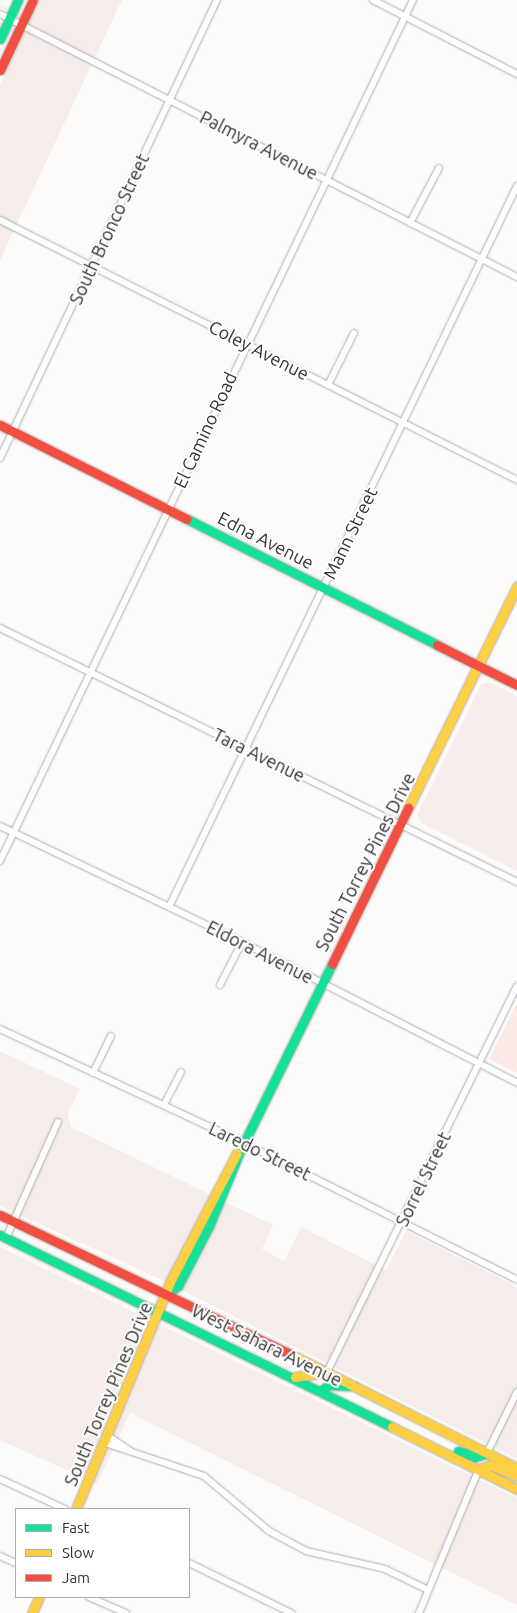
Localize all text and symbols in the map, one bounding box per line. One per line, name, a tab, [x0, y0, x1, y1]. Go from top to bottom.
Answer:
street label: Palmyra Avenue	[196, 106, 322, 184]
street label: South Bronco Street	[65, 150, 153, 308]
street label: Coley Avenue	[205, 315, 313, 385]
street label: El Camino Road	[169, 369, 241, 491]
street label: Mann Street	[318, 483, 382, 583]
street label: Edna Avenue	[214, 507, 318, 573]
street label: Tara Avenue	[210, 724, 308, 786]
street label: South Torrey Pines Drive	[311, 769, 419, 955]
street label: Eldora Avenue	[203, 916, 317, 988]
street label: Laredo Street	[206, 1117, 314, 1185]
street label: Sorrel Street	[391, 1128, 455, 1230]
street label: South Torrey Pines Drive	[59, 1299, 157, 1489]
street label: West Sahara Avenue	[188, 1299, 346, 1391]
legend	[15, 1508, 190, 1598]
text: Fast	[62, 1519, 89, 1536]
text: Slow	[62, 1544, 94, 1561]
text: Jam	[62, 1569, 90, 1586]

